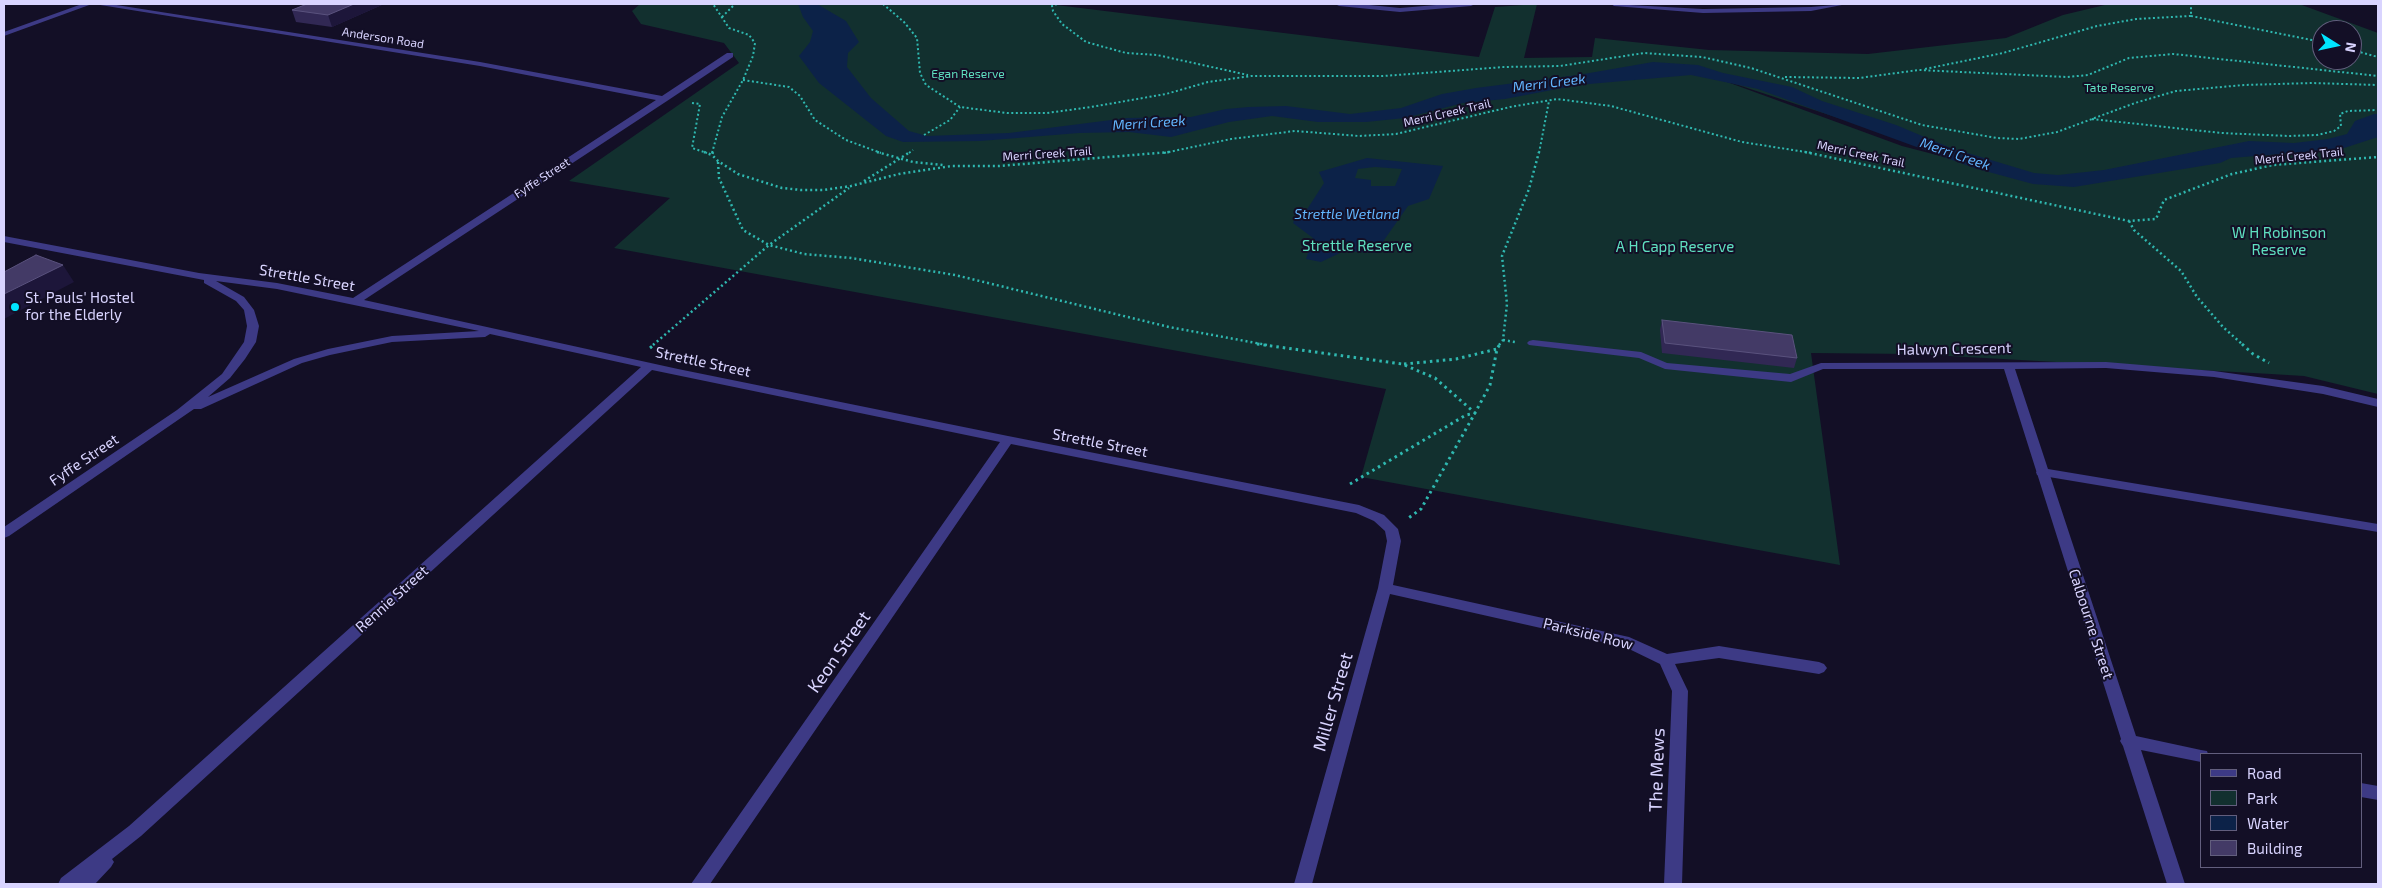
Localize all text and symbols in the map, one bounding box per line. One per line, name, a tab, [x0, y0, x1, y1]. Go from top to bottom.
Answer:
north arrow	[2312, 20, 2362, 70]
street label: Anderson Road	[341, 24, 425, 52]
text: N	[2342, 41, 2361, 54]
park label: Egan Reserve	[931, 67, 1005, 81]
water label: Merri Creek	[1512, 70, 1586, 96]
park label: Tate Reserve	[2084, 81, 2154, 95]
street label: Merri Creek Trail	[1402, 96, 1492, 130]
water label: Merri Creek	[1112, 112, 1186, 134]
water label: Merri Creek	[1918, 134, 1992, 174]
street label: Merri Creek Trail	[1816, 138, 1906, 170]
street label: Merri Creek Trail	[1002, 144, 1092, 164]
street label: Merri Creek Trail	[2254, 144, 2344, 168]
street label: Fyffe Street	[511, 155, 573, 201]
water label: Strettle Wetland	[1294, 206, 1400, 222]
park label: W H Robinson Reserve	[2232, 224, 2326, 259]
park label: Strettle Reserve	[1302, 237, 1412, 255]
park label: A H Capp Reserve	[1616, 238, 1734, 256]
street label: Strettle Street	[258, 261, 356, 295]
place label: St. Pauls' Hostel for the Elderly	[25, 289, 134, 324]
marker: St. Pauls' Hostel for the Elderly	[9, 301, 21, 313]
street label: Halwyn Crescent	[1897, 339, 2011, 359]
street label: Strettle Street	[654, 343, 752, 381]
street label: Strettle Street	[1051, 425, 1149, 461]
street label: Fyffe Street	[46, 430, 122, 490]
street label: Rennie Street	[352, 562, 432, 636]
street label: Calbourne Street	[2065, 567, 2117, 681]
street label: Keon Street	[803, 607, 875, 697]
street label: Parkside Row	[1541, 614, 1635, 654]
street label: Miller Street	[1309, 650, 1357, 754]
street label: The Mews	[1645, 728, 1669, 812]
legend	[2200, 753, 2362, 868]
text: Road	[2247, 764, 2282, 782]
text: Park	[2247, 789, 2278, 807]
text: Water	[2247, 814, 2289, 832]
text: Building	[2247, 839, 2302, 857]

